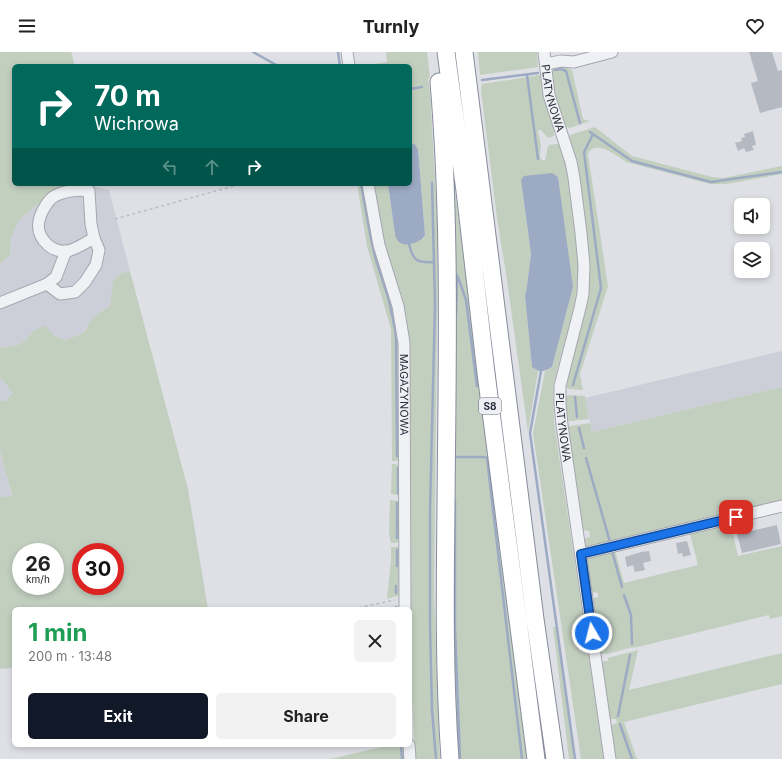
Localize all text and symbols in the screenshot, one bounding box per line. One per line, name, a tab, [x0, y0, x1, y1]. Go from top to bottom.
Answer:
icon: menu	[16, 15, 38, 37]
icon: heart	[744, 15, 766, 37]
text: Turnly	[363, 16, 419, 37]
street label: PLATYNOWA	[538, 63, 568, 134]
text: 70 m	[94, 79, 161, 113]
icon: right	[28, 80, 80, 132]
text: Wichrowa	[94, 113, 179, 134]
icon: left	[159, 156, 181, 178]
icon: ahead	[201, 156, 223, 178]
icon: right	[243, 156, 265, 178]
map controls	[734, 198, 770, 278]
button: sound	[734, 198, 770, 234]
button: layers	[734, 242, 770, 278]
street label: MAGAZYNOWA	[397, 354, 411, 436]
street label: PLATYNOWA	[553, 393, 574, 463]
road number: S8	[479, 398, 501, 414]
pin	[719, 500, 753, 534]
icon: arrive	[725, 506, 747, 528]
speed limit sign: 30	[72, 543, 124, 595]
text: 26	[25, 552, 51, 576]
text: km/h	[26, 573, 50, 585]
position arrow	[571, 612, 613, 654]
text: 1 min	[28, 618, 87, 647]
button: close	[354, 620, 396, 662]
text: 200 m · 13:48	[28, 648, 112, 664]
button: Exit	[28, 693, 208, 739]
button: Share	[216, 693, 396, 739]

